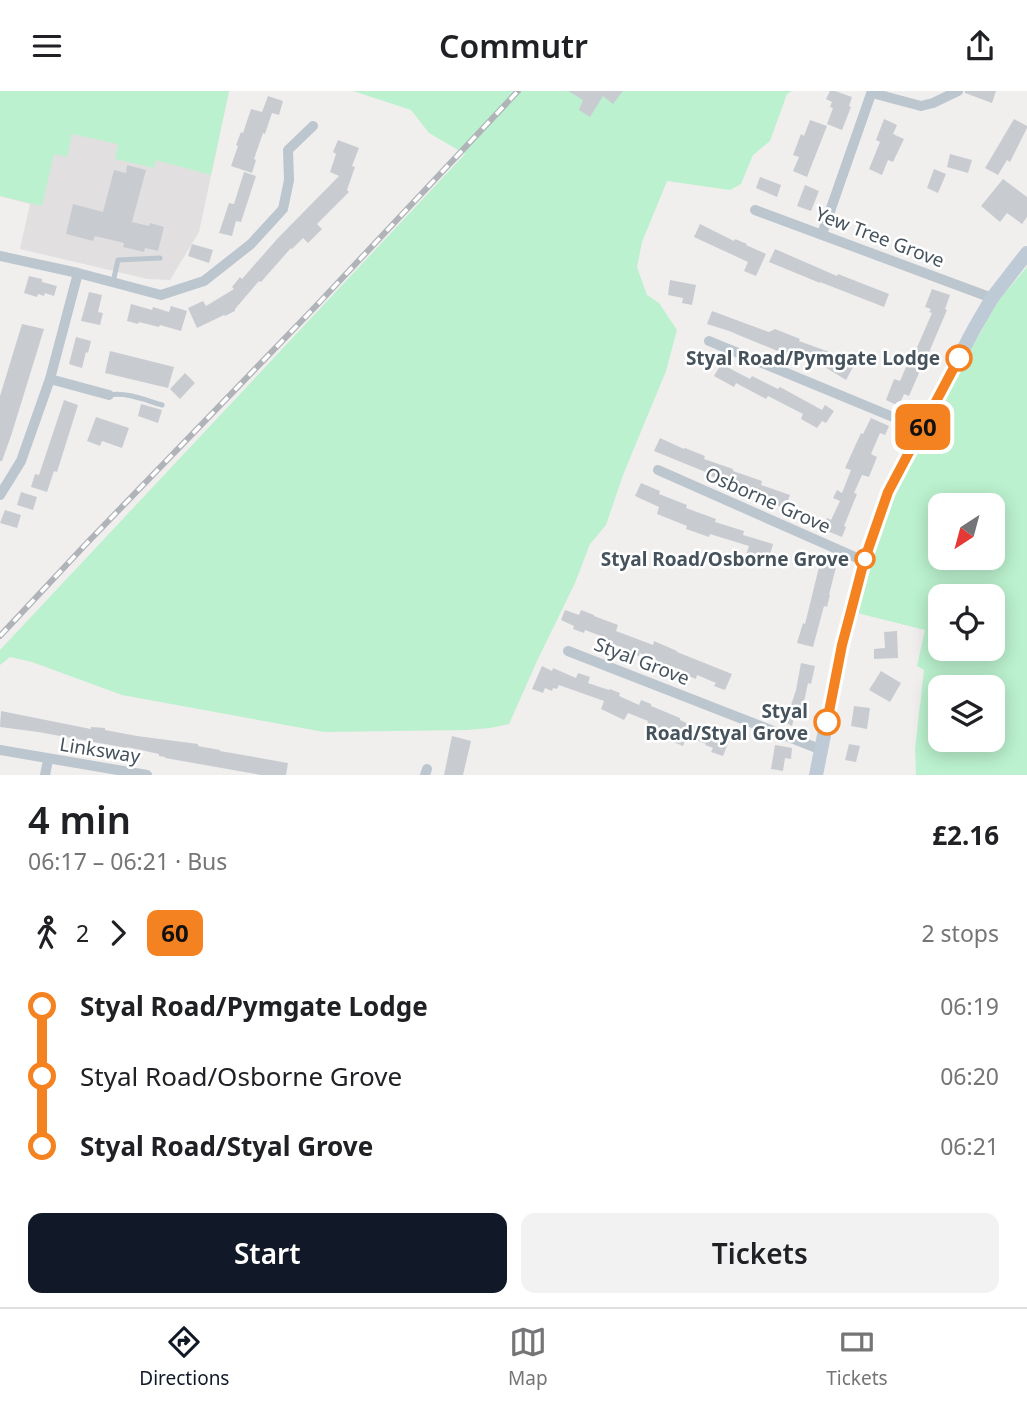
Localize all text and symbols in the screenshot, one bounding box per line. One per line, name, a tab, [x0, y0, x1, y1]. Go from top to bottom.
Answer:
text: Commutr	[439, 24, 588, 67]
icon: menu	[28, 27, 66, 65]
icon: share	[961, 27, 999, 65]
street label: Yew Tree Grove	[812, 200, 948, 274]
place label: Styal Road/Pymgate Lodge	[686, 345, 940, 371]
marker: Styal Road/Pymgate Lodge	[946, 345, 972, 371]
line badge: 60	[892, 404, 954, 450]
text: 60	[909, 410, 937, 443]
street label: Osborne Grove	[701, 461, 835, 539]
north arrow	[928, 493, 1004, 571]
map controls	[928, 493, 1005, 752]
place label: Styal Road/Osborne Grove	[601, 546, 849, 572]
marker: Styal Road/Osborne Grove	[855, 549, 875, 569]
button: locate	[928, 584, 1005, 661]
street label: Styal Grove	[591, 631, 693, 691]
button: layers	[928, 675, 1005, 752]
place label: Styal Road/Styal Grove	[645, 698, 808, 746]
marker: Styal Road/Styal Grove	[814, 709, 840, 735]
street label: Linksway	[58, 731, 142, 769]
text: 4 min	[28, 793, 131, 845]
text: £2.16	[932, 817, 999, 853]
text: 06:17 – 06:21 · Bus	[28, 845, 227, 877]
icon: walk	[28, 914, 66, 952]
icon: forward	[99, 914, 137, 952]
text: 60	[161, 916, 189, 949]
text: 2	[76, 917, 89, 949]
text: 2 stops	[921, 917, 999, 949]
text: Styal Road/Pymgate Lodge	[80, 988, 428, 1024]
text: 06:19	[940, 990, 999, 1022]
text: Styal Road/Osborne Grove	[80, 1058, 402, 1094]
text: 06:20	[940, 1060, 999, 1092]
text: Styal Road/Styal Grove	[80, 1128, 373, 1164]
text: 06:21	[940, 1130, 999, 1162]
button: Start	[28, 1213, 507, 1293]
button: Tickets	[521, 1213, 999, 1293]
tab: Directions	[139, 1323, 229, 1391]
tab: Map	[508, 1323, 548, 1391]
tab: Tickets	[826, 1323, 888, 1391]

